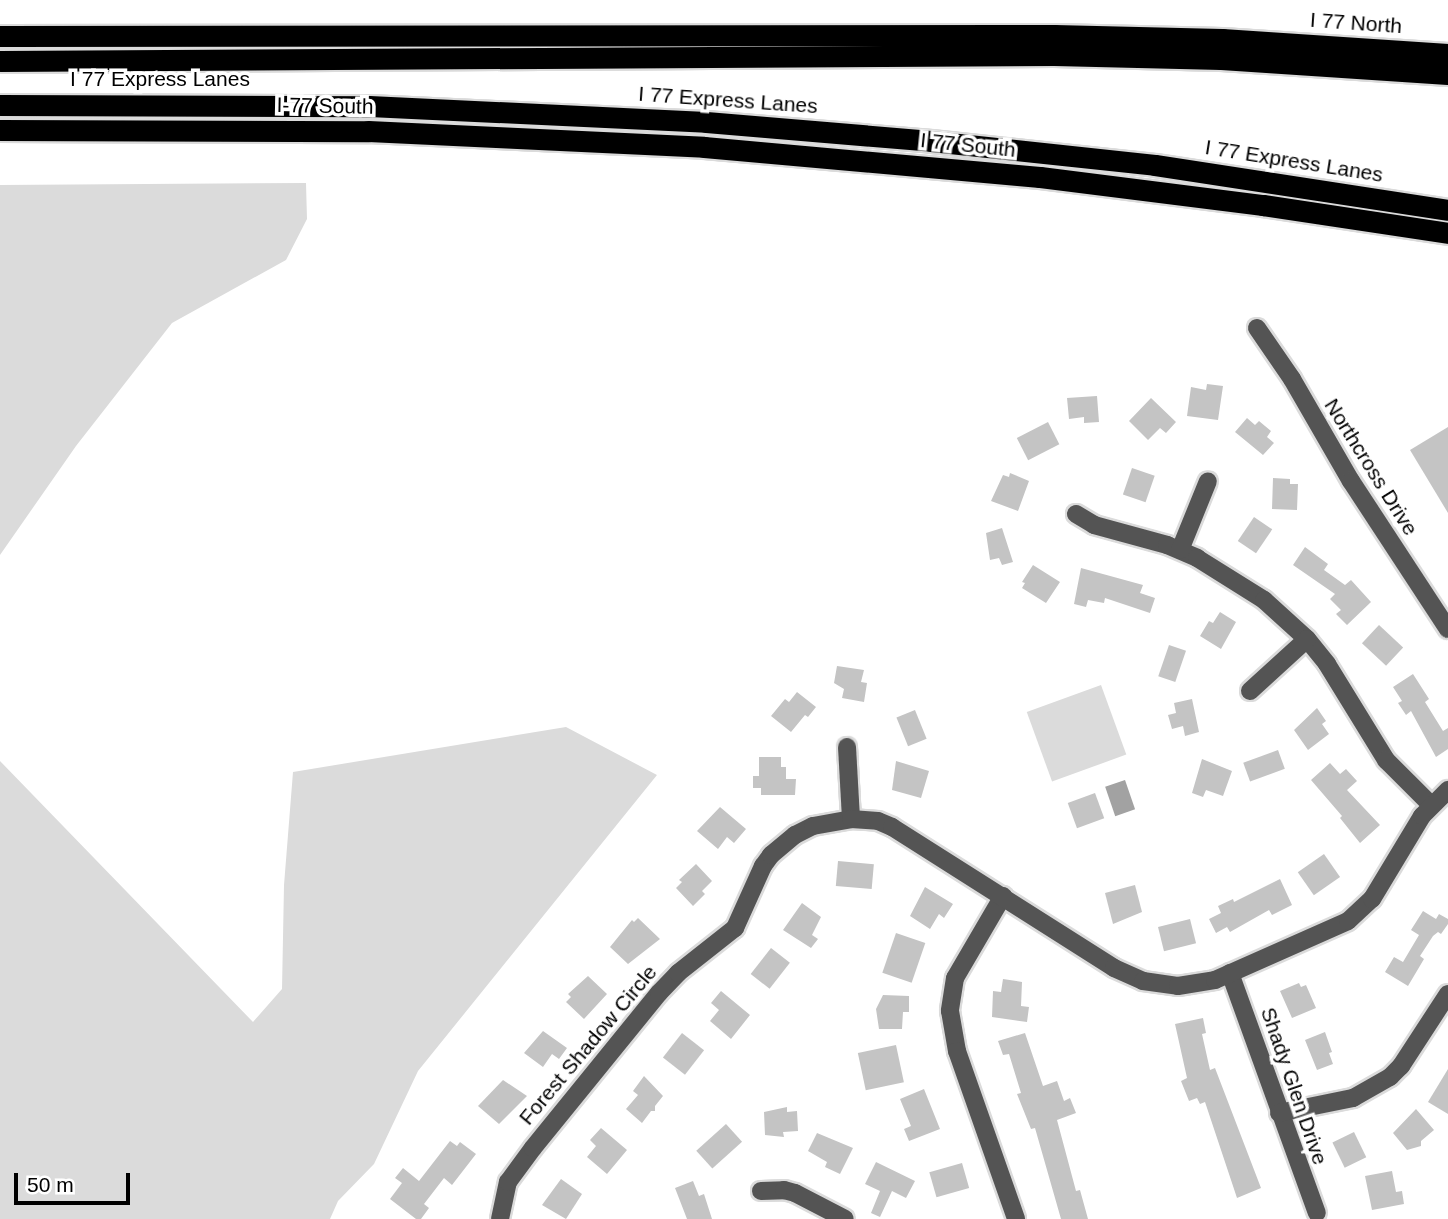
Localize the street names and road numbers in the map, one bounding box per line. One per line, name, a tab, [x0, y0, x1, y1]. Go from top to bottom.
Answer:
street label: I 77 North	[1309, 7, 1403, 39]
street label: I 77 Express Lanes	[70, 66, 250, 92]
street label: I 77 Express Lanes	[637, 81, 819, 119]
street label: I-77 South	[276, 93, 374, 119]
street label: I 77 South	[919, 127, 1017, 163]
street label: I 77 Express Lanes	[1203, 134, 1385, 188]
street label: Northcross Drive	[1319, 394, 1423, 540]
street label: Forest Shadow Circle	[514, 960, 662, 1130]
street label: Shady Glen Drive	[1255, 1004, 1333, 1168]

